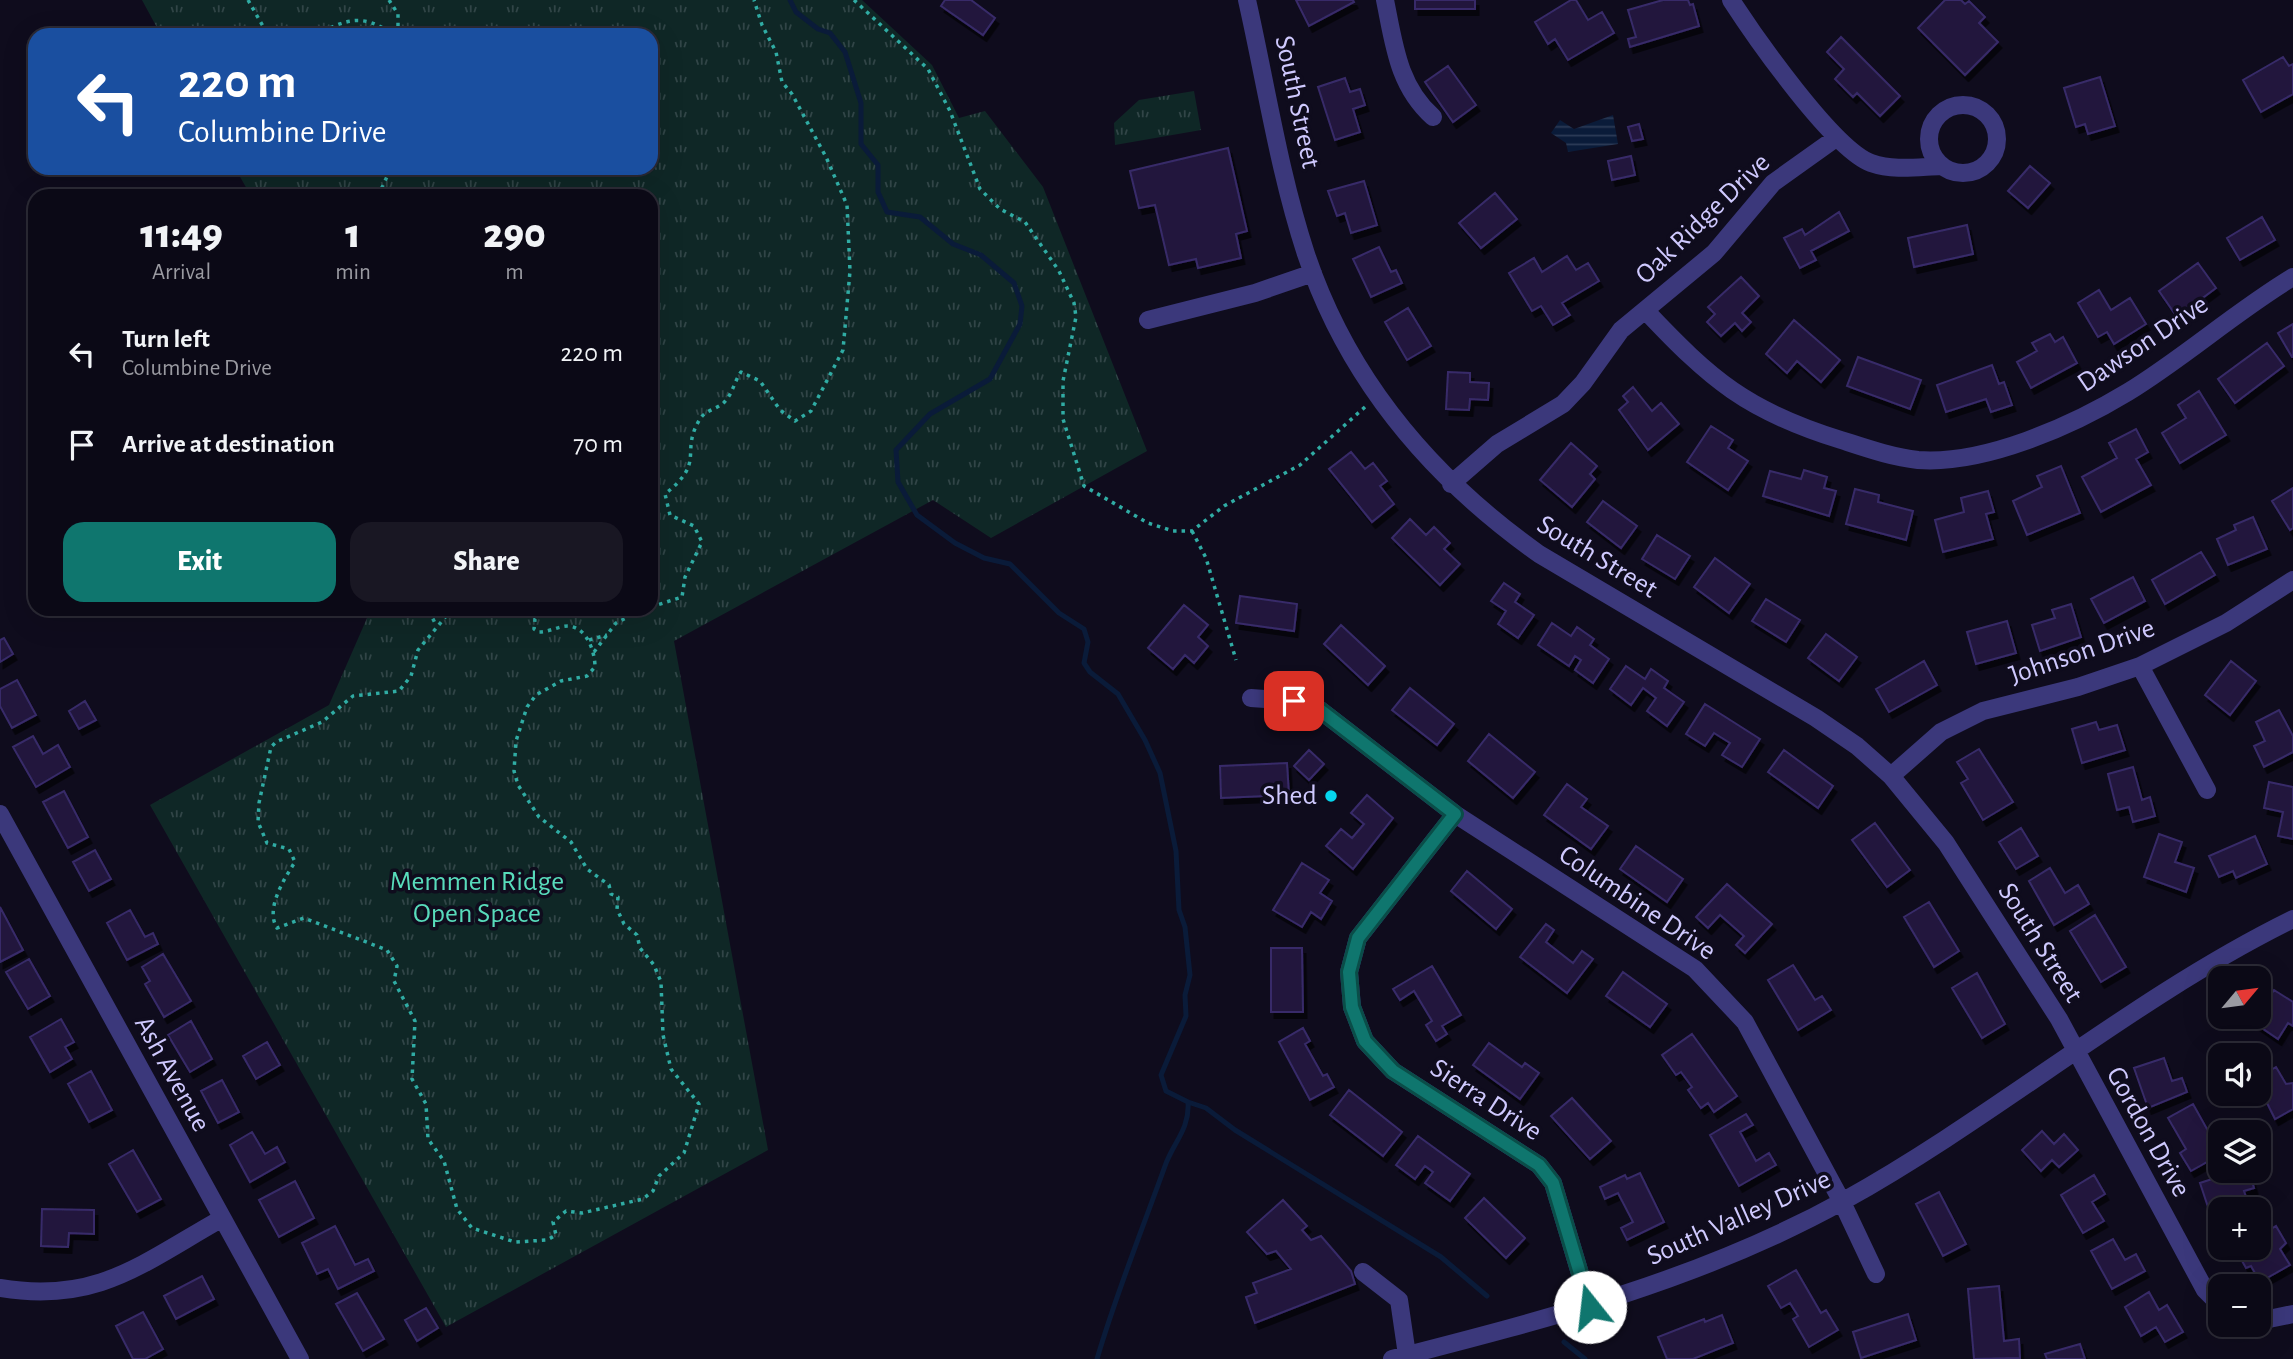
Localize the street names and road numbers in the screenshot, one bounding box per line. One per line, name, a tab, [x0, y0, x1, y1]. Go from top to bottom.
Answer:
street label: South Street	[1269, 33, 1325, 171]
street label: Oak Ridge Drive	[1631, 148, 1775, 290]
street label: Dawson Drive	[2073, 290, 2213, 398]
street label: South Street	[1532, 510, 1662, 604]
street label: Johnson Drive	[2006, 614, 2158, 690]
street label: Columbine Drive	[1554, 840, 1720, 966]
street label: South Street	[1992, 878, 2088, 1008]
street label: Ash Avenue	[129, 1012, 215, 1136]
street label: Sierra Drive	[1425, 1054, 1547, 1146]
street label: Gordon Drive	[2101, 1062, 2195, 1202]
street label: South Valley Drive	[1643, 1165, 1835, 1271]

